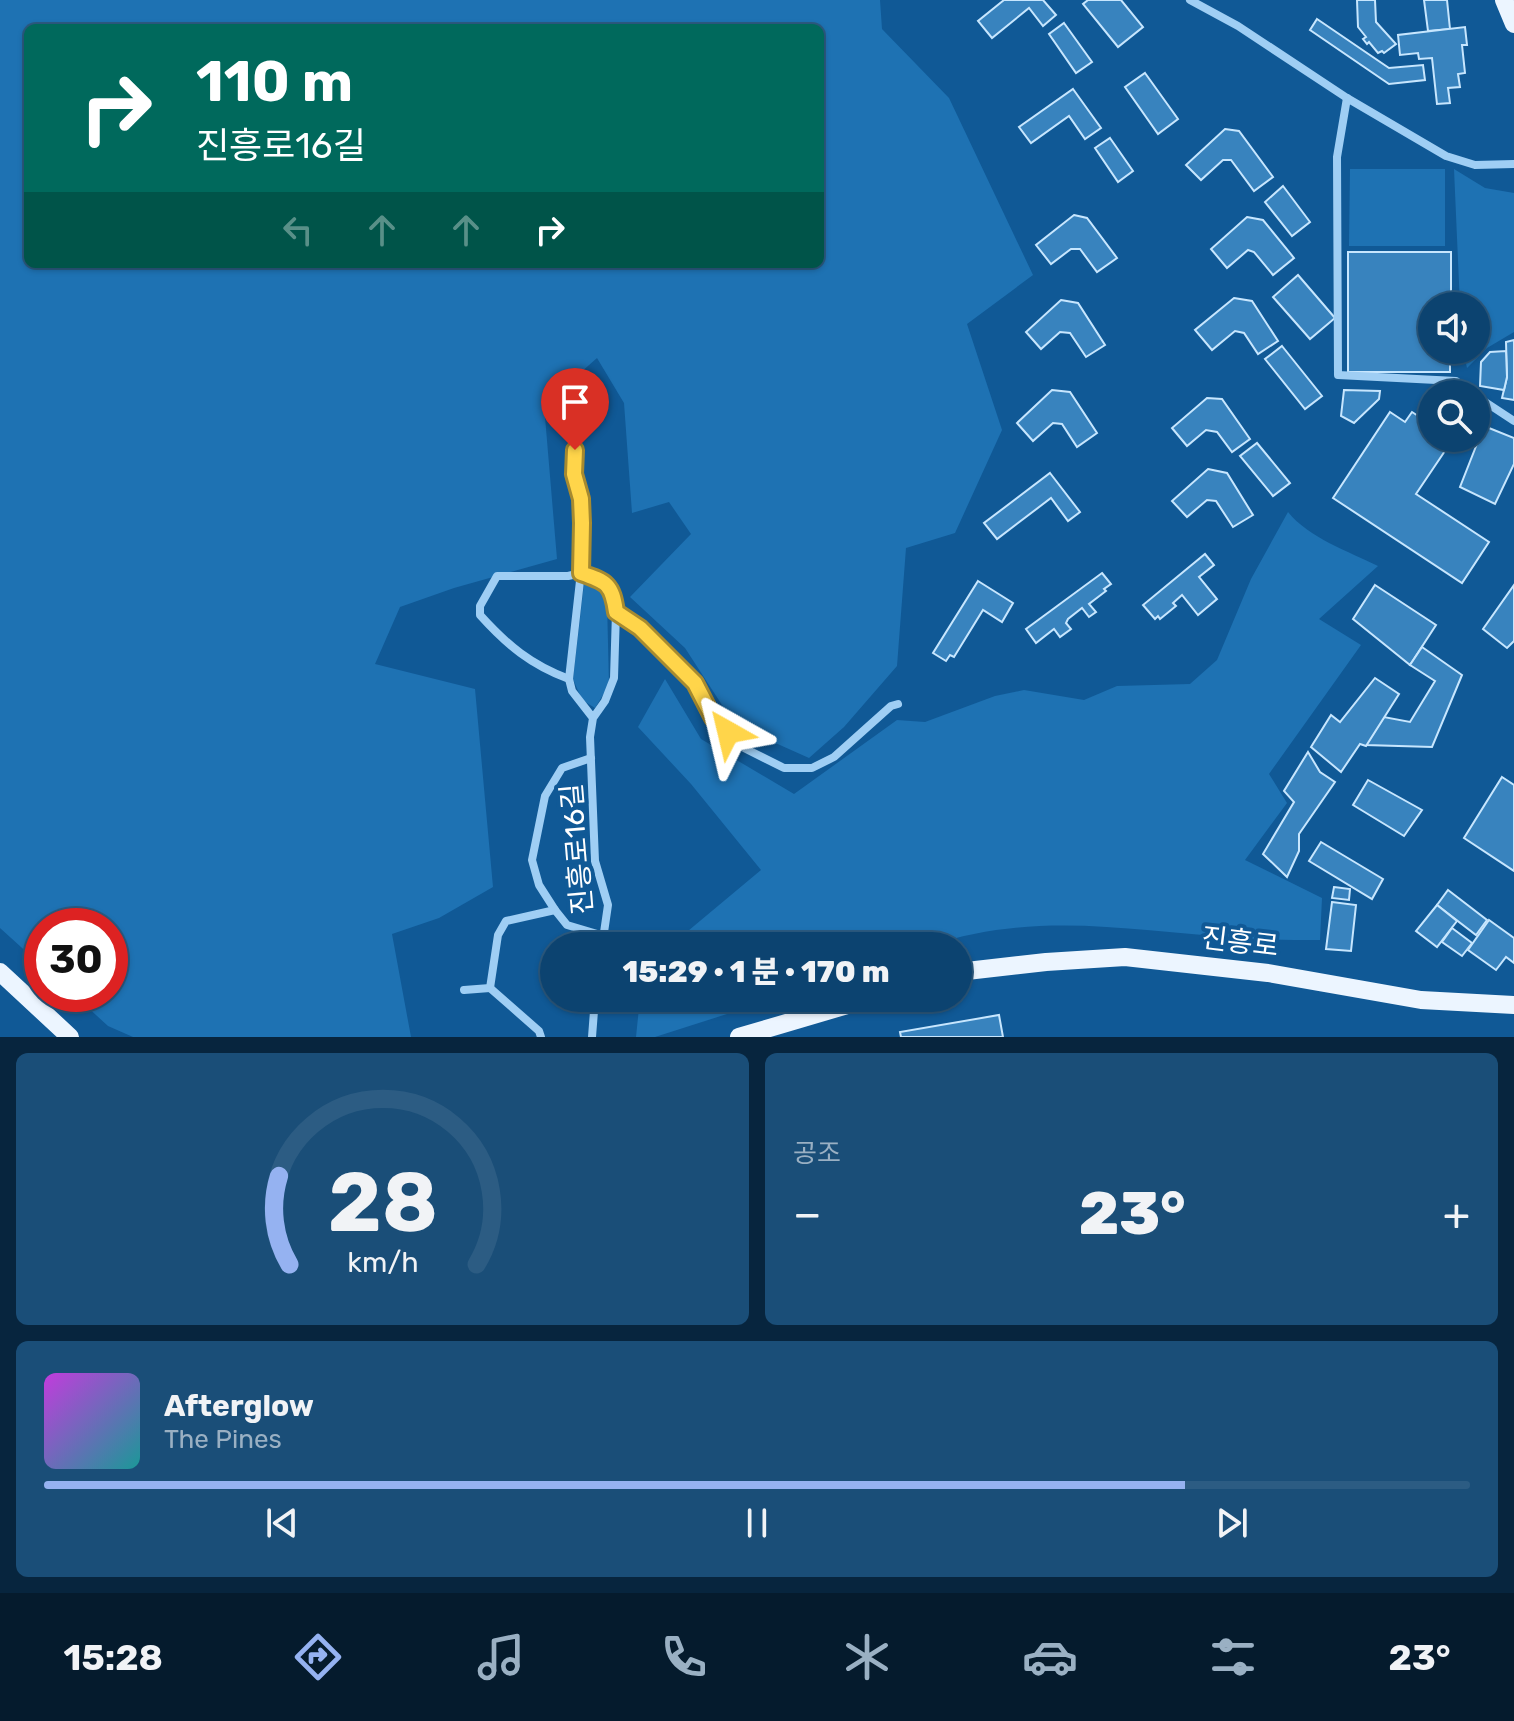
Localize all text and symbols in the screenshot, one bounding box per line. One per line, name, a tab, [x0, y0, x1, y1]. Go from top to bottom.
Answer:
text: 110 m	[196, 49, 353, 115]
icon: right	[64, 56, 168, 160]
text: 진흥로16길	[196, 124, 366, 167]
icon: left	[276, 208, 320, 252]
icon: ahead	[360, 208, 404, 252]
icon: ahead	[444, 208, 488, 252]
icon: right	[528, 208, 572, 252]
map controls	[1418, 292, 1490, 452]
button: sound	[1418, 292, 1490, 364]
pin	[541, 368, 609, 450]
icon: arrive	[553, 380, 597, 424]
button: search	[1418, 380, 1490, 452]
position arrow	[686, 690, 770, 774]
street label: 진흥로16길	[555, 782, 599, 916]
speed limit sign: 30	[24, 908, 128, 1012]
street label: 진흥로	[1200, 921, 1280, 963]
text: 15:29 · 1 분 · 170 m	[623, 954, 890, 990]
text: 공조	[793, 1138, 841, 1169]
text: 28	[327, 1153, 438, 1252]
text: 23°	[1079, 1178, 1186, 1249]
text: −	[793, 1188, 822, 1240]
text: +	[1443, 1188, 1470, 1240]
text: km/h	[347, 1245, 418, 1279]
text: Afterglow	[164, 1388, 314, 1424]
text: The Pines	[164, 1424, 282, 1455]
icon: previous	[260, 1501, 304, 1545]
icon: pause	[735, 1501, 779, 1545]
icon: next	[1210, 1501, 1254, 1545]
icon: directions	[290, 1629, 346, 1685]
icon: music	[473, 1629, 529, 1685]
icon: phone	[656, 1629, 712, 1685]
icon: climate	[839, 1629, 895, 1685]
icon: car	[1022, 1629, 1078, 1685]
icon: filters	[1205, 1629, 1261, 1685]
text: 15:28	[64, 1636, 163, 1679]
text: 23°	[1389, 1636, 1450, 1679]

